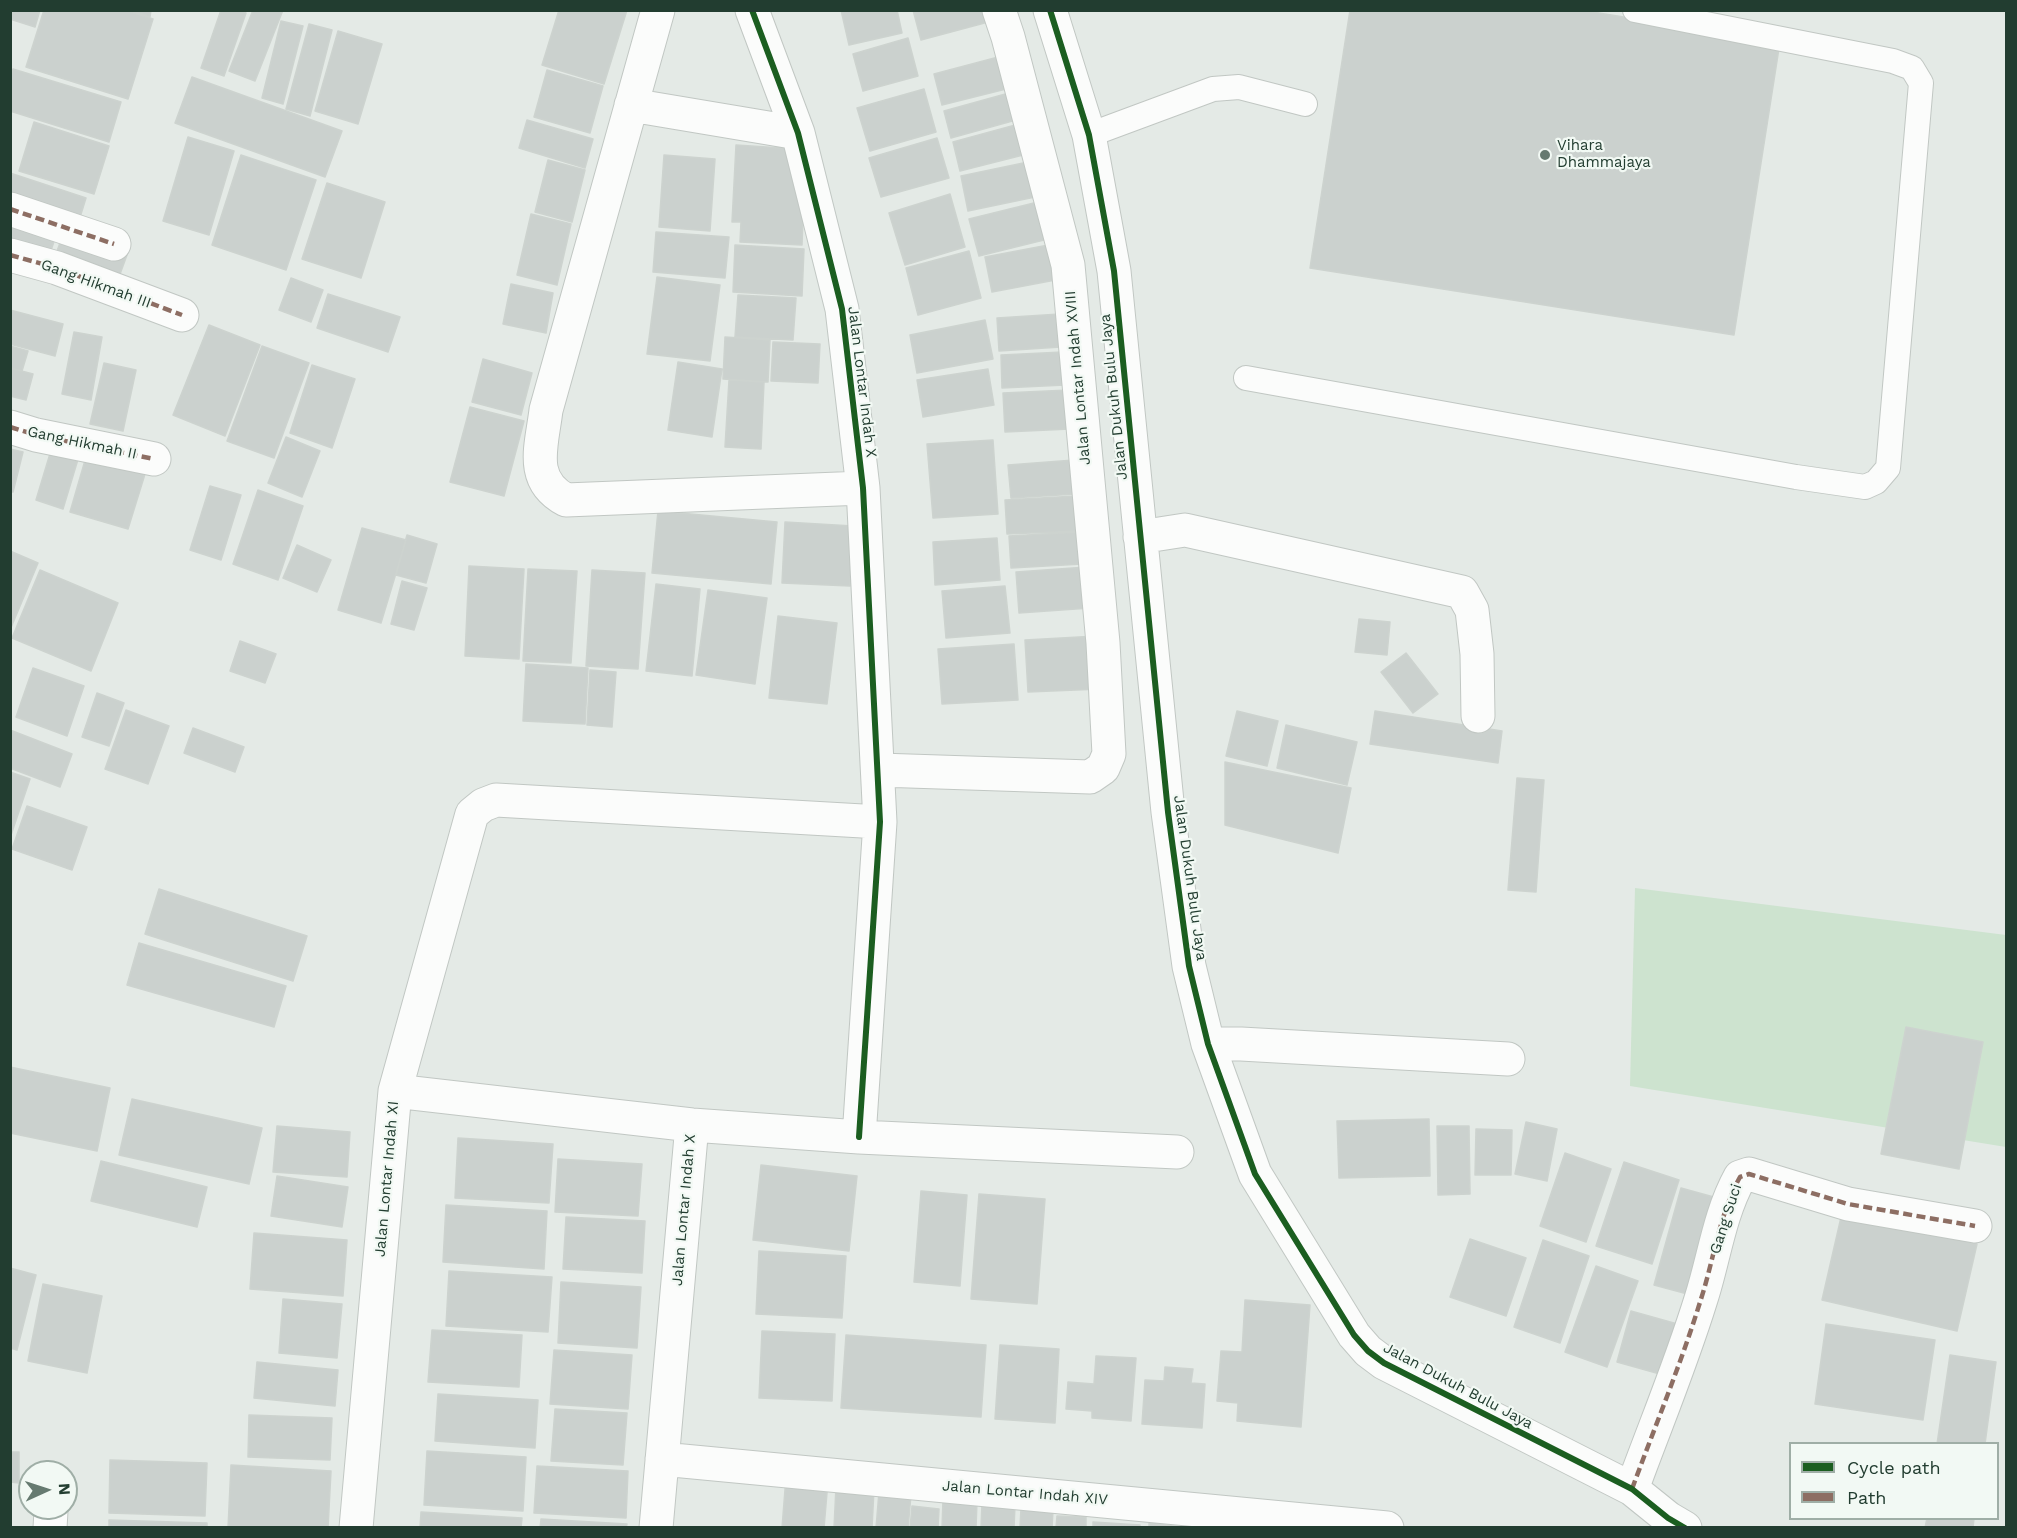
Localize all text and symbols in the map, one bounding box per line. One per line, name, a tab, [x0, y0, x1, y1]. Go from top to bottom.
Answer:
place label: Vihara Dhammajaya	[1557, 137, 1651, 172]
marker: Vihara Dhammajaya	[1538, 148, 1552, 162]
street label: Gang Hikmah III	[39, 256, 153, 312]
street label: Jalan Lontar Indah XVIII	[1061, 290, 1095, 466]
street label: Jalan Lontar Indah X	[844, 305, 880, 459]
street label: Jalan Dukuh Bulu Jaya	[1096, 313, 1132, 481]
street label: Gang Hikmah II	[26, 423, 138, 463]
street label: Jalan Dukuh Bulu Jaya	[1169, 794, 1211, 962]
street label: Jalan Lontar Indah XI	[371, 1100, 403, 1258]
street label: Jalan Lontar Indah X	[668, 1133, 700, 1287]
street label: Gang Suci	[1706, 1182, 1746, 1256]
street label: Jalan Dukuh Bulu Jaya	[1380, 1339, 1536, 1433]
legend	[1789, 1442, 1999, 1520]
text: Cycle path	[1847, 1457, 1941, 1478]
north arrow	[18, 1460, 78, 1520]
street label: Jalan Lontar Indah XIV	[941, 1477, 1109, 1509]
text: N	[55, 1483, 74, 1496]
text: Path	[1847, 1487, 1887, 1508]

